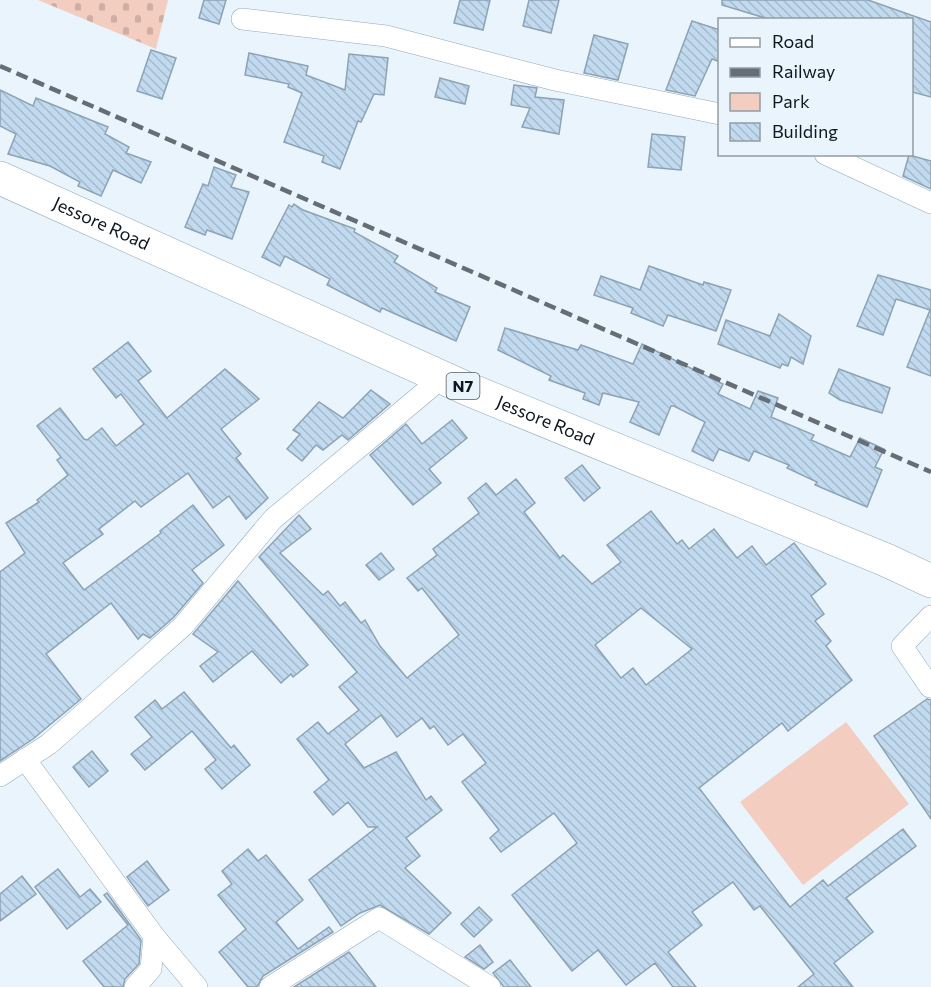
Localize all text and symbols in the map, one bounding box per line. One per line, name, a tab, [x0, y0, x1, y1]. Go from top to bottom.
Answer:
legend	[718, 18, 913, 156]
text: Road	[772, 30, 814, 52]
text: Railway	[772, 60, 835, 82]
text: Park	[772, 90, 810, 112]
text: Building	[772, 120, 838, 142]
street label: Jessore Road	[50, 191, 153, 254]
road number: N7	[446, 373, 480, 399]
street label: Jessore Road	[494, 390, 598, 450]

